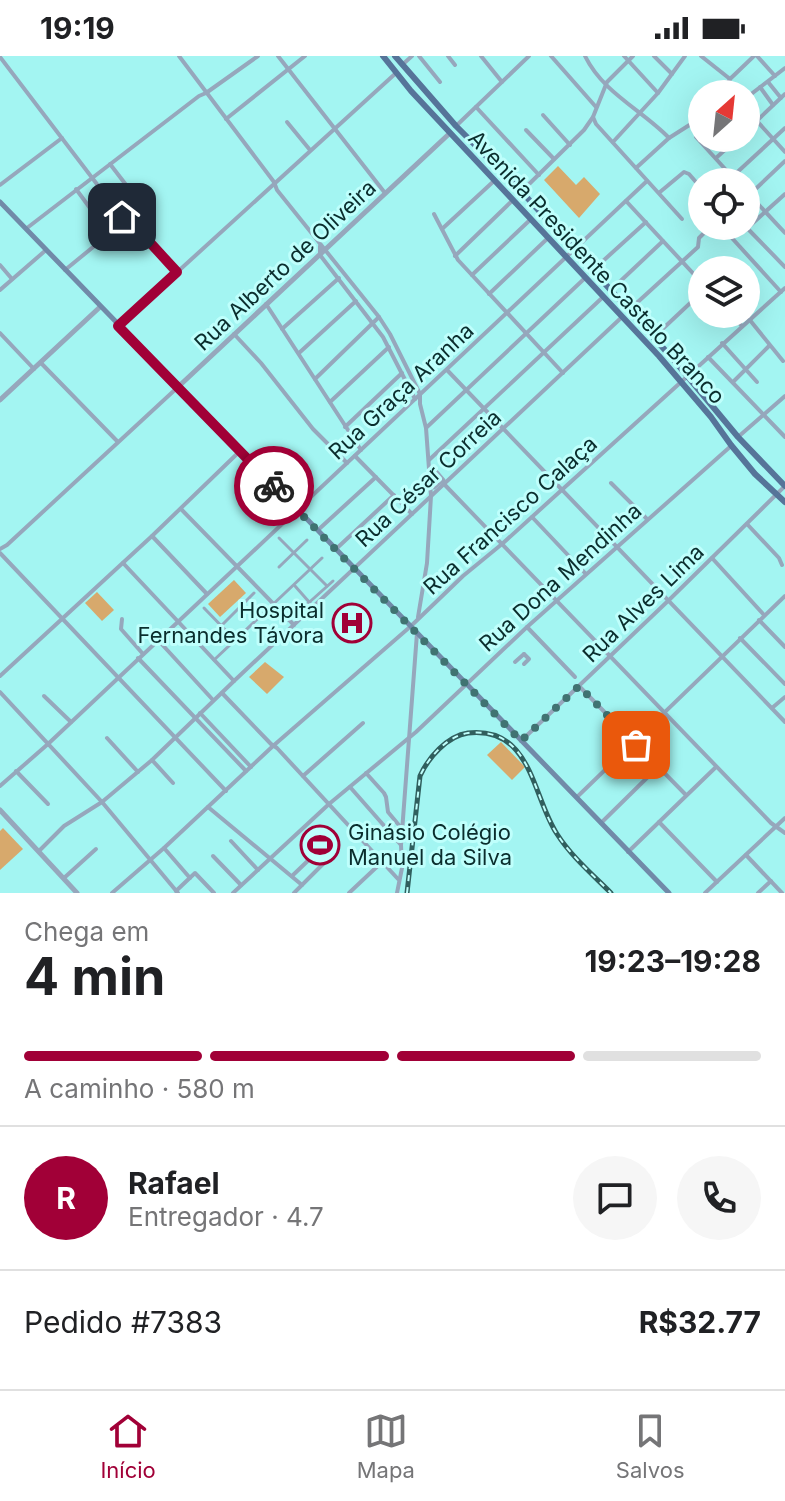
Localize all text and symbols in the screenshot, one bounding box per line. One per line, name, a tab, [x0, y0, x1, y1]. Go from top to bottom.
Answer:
text: 19:19	[40, 10, 115, 46]
north arrow	[688, 80, 760, 152]
map controls	[688, 80, 760, 328]
street label: Avenida Presidente Castelo Branco	[463, 125, 731, 409]
button: locate	[688, 168, 760, 240]
street label: Rua Alberto de Oliveira	[189, 174, 381, 356]
pin	[88, 183, 156, 251]
icon: home	[100, 195, 144, 239]
button: layers	[688, 256, 760, 328]
street label: Rua Graça Aranha	[323, 317, 479, 465]
street label: Rua César Correia	[350, 404, 506, 552]
street label: Rua Francisco Calaça	[418, 430, 602, 600]
courier	[234, 446, 314, 526]
icon: bike	[252, 464, 296, 508]
street label: Rua Dona Mendinha	[474, 497, 646, 657]
street label: Rua Alves Lima	[577, 539, 709, 667]
place label: Hospital Fernandes Távora	[138, 597, 324, 648]
hospital icon: Hospital Fernandes Távora	[331, 602, 373, 644]
pin	[602, 711, 670, 779]
icon: bag	[614, 723, 658, 767]
place label: Ginásio Colégio Manuel da Silva	[348, 819, 512, 870]
sports icon: Ginásio Colégio Manuel da Silva	[299, 824, 341, 866]
text: Chega em	[24, 916, 149, 947]
text: 19:23–19:28	[584, 943, 761, 979]
text: 4 min	[24, 945, 165, 1008]
text: A caminho · 580 m	[24, 1073, 255, 1104]
button: chat	[573, 1156, 657, 1240]
button: phone	[677, 1156, 761, 1240]
text: Rafael	[128, 1165, 220, 1201]
text: R	[56, 1180, 76, 1216]
text: Entregador · 4.7	[128, 1201, 324, 1232]
text: Pedido #7383	[24, 1304, 222, 1340]
text: R$32.77	[639, 1304, 761, 1340]
tab: Início	[100, 1409, 156, 1483]
tab: Mapa	[357, 1409, 415, 1483]
tab: Salvos	[616, 1409, 685, 1483]

